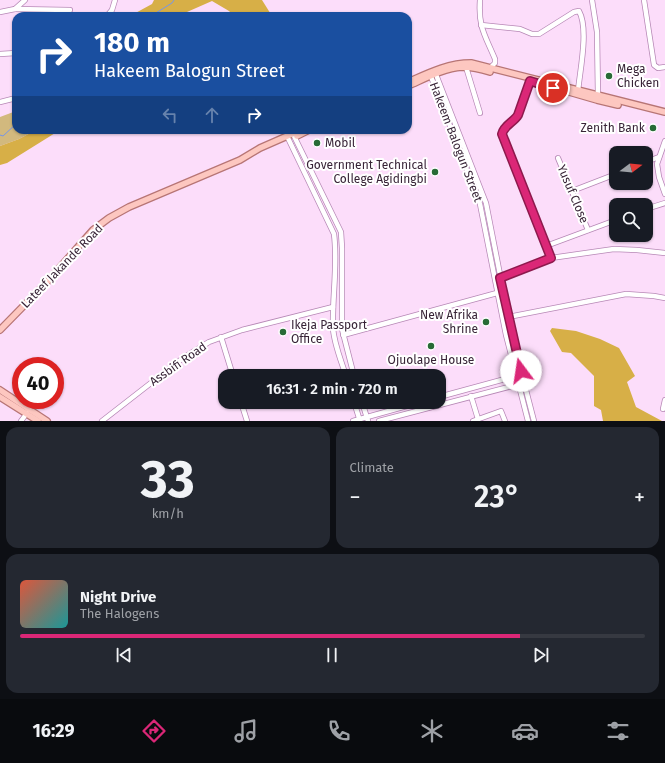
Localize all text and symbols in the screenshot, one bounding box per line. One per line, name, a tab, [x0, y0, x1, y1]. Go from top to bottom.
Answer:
text: 180 m	[94, 26, 170, 59]
icon: right	[28, 28, 80, 80]
text: Hakeem Balogun Street	[94, 60, 285, 82]
place label: Mega Chicken	[617, 62, 659, 90]
pin	[536, 71, 570, 105]
marker: Mega Chicken	[604, 71, 614, 81]
icon: arrive	[542, 77, 564, 99]
street label: Hakeem Balogun Street	[427, 80, 486, 205]
icon: left	[159, 104, 181, 126]
icon: ahead	[201, 104, 223, 126]
icon: right	[243, 104, 265, 126]
place label: Zenith Bank	[580, 121, 646, 135]
marker: Zenith Bank	[648, 123, 658, 133]
place label: Mobil	[325, 136, 356, 150]
marker: Mobil	[312, 138, 322, 148]
north arrow	[609, 146, 653, 190]
map controls	[609, 146, 653, 242]
place label: Government Technical College Agidingbi	[306, 158, 427, 186]
street label: Yusuf Close	[554, 163, 592, 225]
marker: Government Technical College Agidingbi	[430, 167, 440, 177]
button: search	[609, 198, 653, 242]
street label: Lateef Jakande Road	[18, 221, 106, 311]
place label: New Afrika Shrine	[420, 308, 478, 336]
marker: New Afrika Shrine	[481, 317, 491, 327]
place label: Ikeja Passport Office	[291, 318, 368, 346]
marker: Ikeja Passport Office	[278, 327, 288, 337]
street label: Assbifi Road	[147, 339, 209, 389]
marker: Ojuolape House	[426, 341, 436, 351]
position arrow	[500, 350, 542, 392]
place label: Ojuolape House	[388, 353, 474, 367]
speed limit sign: 40	[12, 357, 64, 409]
text: 16:31 · 2 min · 720 m	[266, 380, 398, 398]
text: 33	[141, 448, 195, 511]
text: Climate	[350, 460, 394, 475]
text: 23°	[474, 479, 520, 515]
text: −	[350, 484, 361, 511]
text: +	[634, 484, 645, 511]
text: km/h	[152, 506, 184, 521]
text: Night Drive	[80, 588, 156, 606]
text: The Halogens	[80, 606, 159, 621]
icon: previous	[113, 644, 135, 666]
icon: pause	[321, 644, 343, 666]
icon: next	[530, 644, 552, 666]
icon: directions	[140, 717, 168, 745]
icon: music	[232, 717, 260, 745]
icon: phone	[325, 717, 353, 745]
icon: climate	[418, 717, 446, 745]
icon: car	[511, 717, 539, 745]
icon: filters	[604, 717, 632, 745]
text: 16:29	[32, 720, 75, 742]

